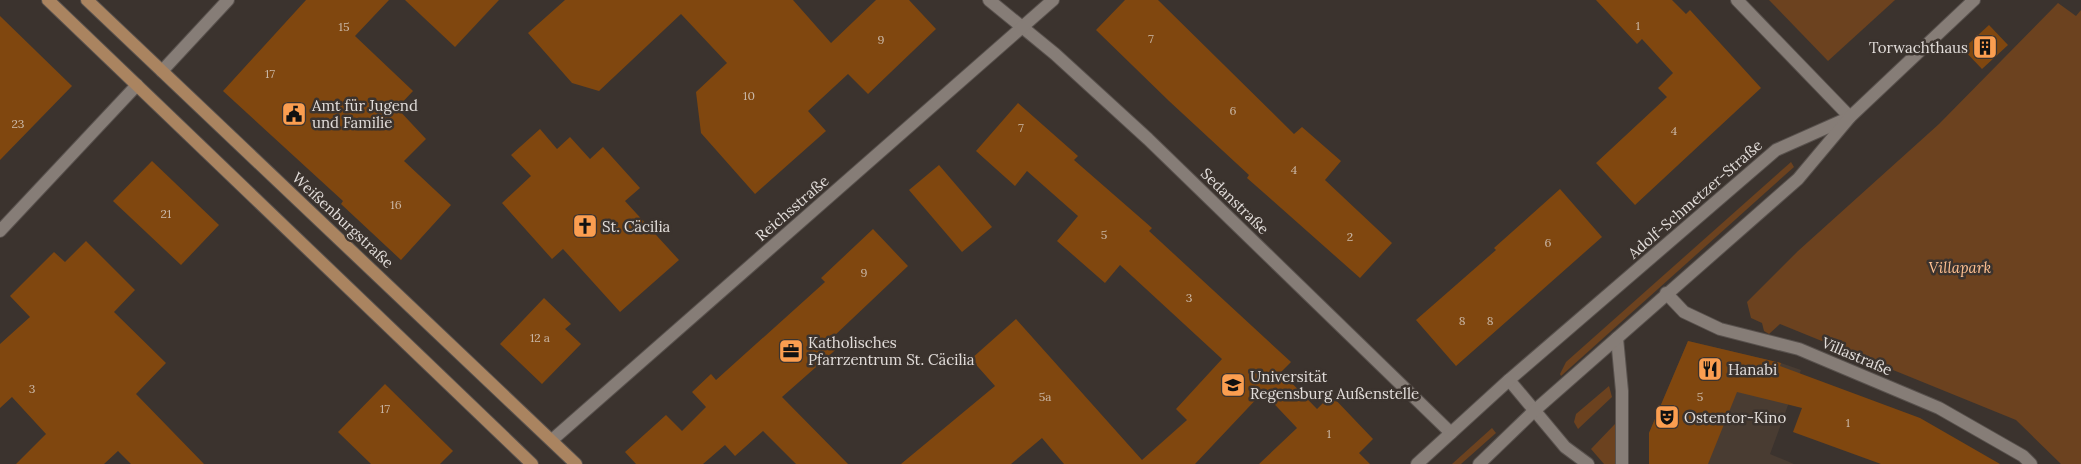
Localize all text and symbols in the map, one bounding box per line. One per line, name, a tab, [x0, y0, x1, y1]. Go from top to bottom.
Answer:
house number: 1	[1636, 18, 1640, 33]
house number: 15	[339, 19, 349, 34]
house number: 7	[1148, 31, 1154, 46]
house number: 9	[878, 32, 885, 47]
building icon: Torwachthaus	[1972, 34, 1998, 60]
place label: Torwachthaus	[1869, 38, 1968, 57]
house number: 17	[265, 66, 275, 81]
house number: 10	[743, 88, 755, 103]
place label: Amt für Jugend und Familie	[311, 96, 418, 132]
public building icon: Amt für Jugend und Familie	[281, 101, 307, 127]
house number: 6	[1230, 103, 1237, 118]
house number: 23	[12, 116, 25, 131]
house number: 7	[1018, 120, 1024, 135]
house number: 4	[1671, 123, 1678, 138]
street label: Adolf-Schmetzer-Straße	[1623, 135, 1766, 263]
house number: 4	[1291, 162, 1298, 177]
street label: Sedanstraße	[1197, 164, 1273, 238]
street label: Weißenburgstraße	[288, 168, 398, 272]
street label: Reichsstraße	[752, 171, 832, 245]
house number: 16	[390, 197, 402, 212]
house number: 21	[161, 206, 171, 221]
church icon: St. Cäcilia	[572, 213, 598, 239]
place label: St. Cäcilia	[602, 217, 671, 236]
house number: 5	[1101, 227, 1107, 242]
house number: 2	[1347, 229, 1353, 244]
house number: 6	[1545, 235, 1552, 250]
park label: Villapark	[1929, 258, 1992, 277]
house number: 9	[861, 265, 868, 280]
house number: 3	[1186, 290, 1193, 305]
house number: 8	[1459, 313, 1466, 328]
house number: 8	[1487, 313, 1494, 328]
house number: 12 a	[530, 330, 550, 345]
street label: Villastraße	[1818, 332, 1895, 379]
place label: Katholisches Pfarrzentrum St. Cäcilia	[808, 333, 975, 369]
office icon: Katholisches Pfarrzentrum St. Cäcilia	[778, 338, 804, 364]
restaurant icon: Hanabi	[1697, 356, 1723, 382]
place label: Hanabi	[1728, 360, 1777, 379]
place label: Universität Regensburg Außenstelle	[1250, 367, 1419, 403]
school or university icon: Universität Regensburg Außenstelle	[1220, 372, 1246, 398]
house number: 3	[29, 381, 36, 396]
house number: 5a	[1039, 389, 1051, 404]
house number: 5	[1697, 389, 1703, 404]
house number: 17	[380, 401, 390, 416]
theatre icon: Ostentor-Kino	[1654, 404, 1680, 430]
place label: Ostentor-Kino	[1684, 408, 1786, 427]
house number: 1	[1846, 415, 1850, 430]
house number: 1	[1327, 426, 1331, 441]

